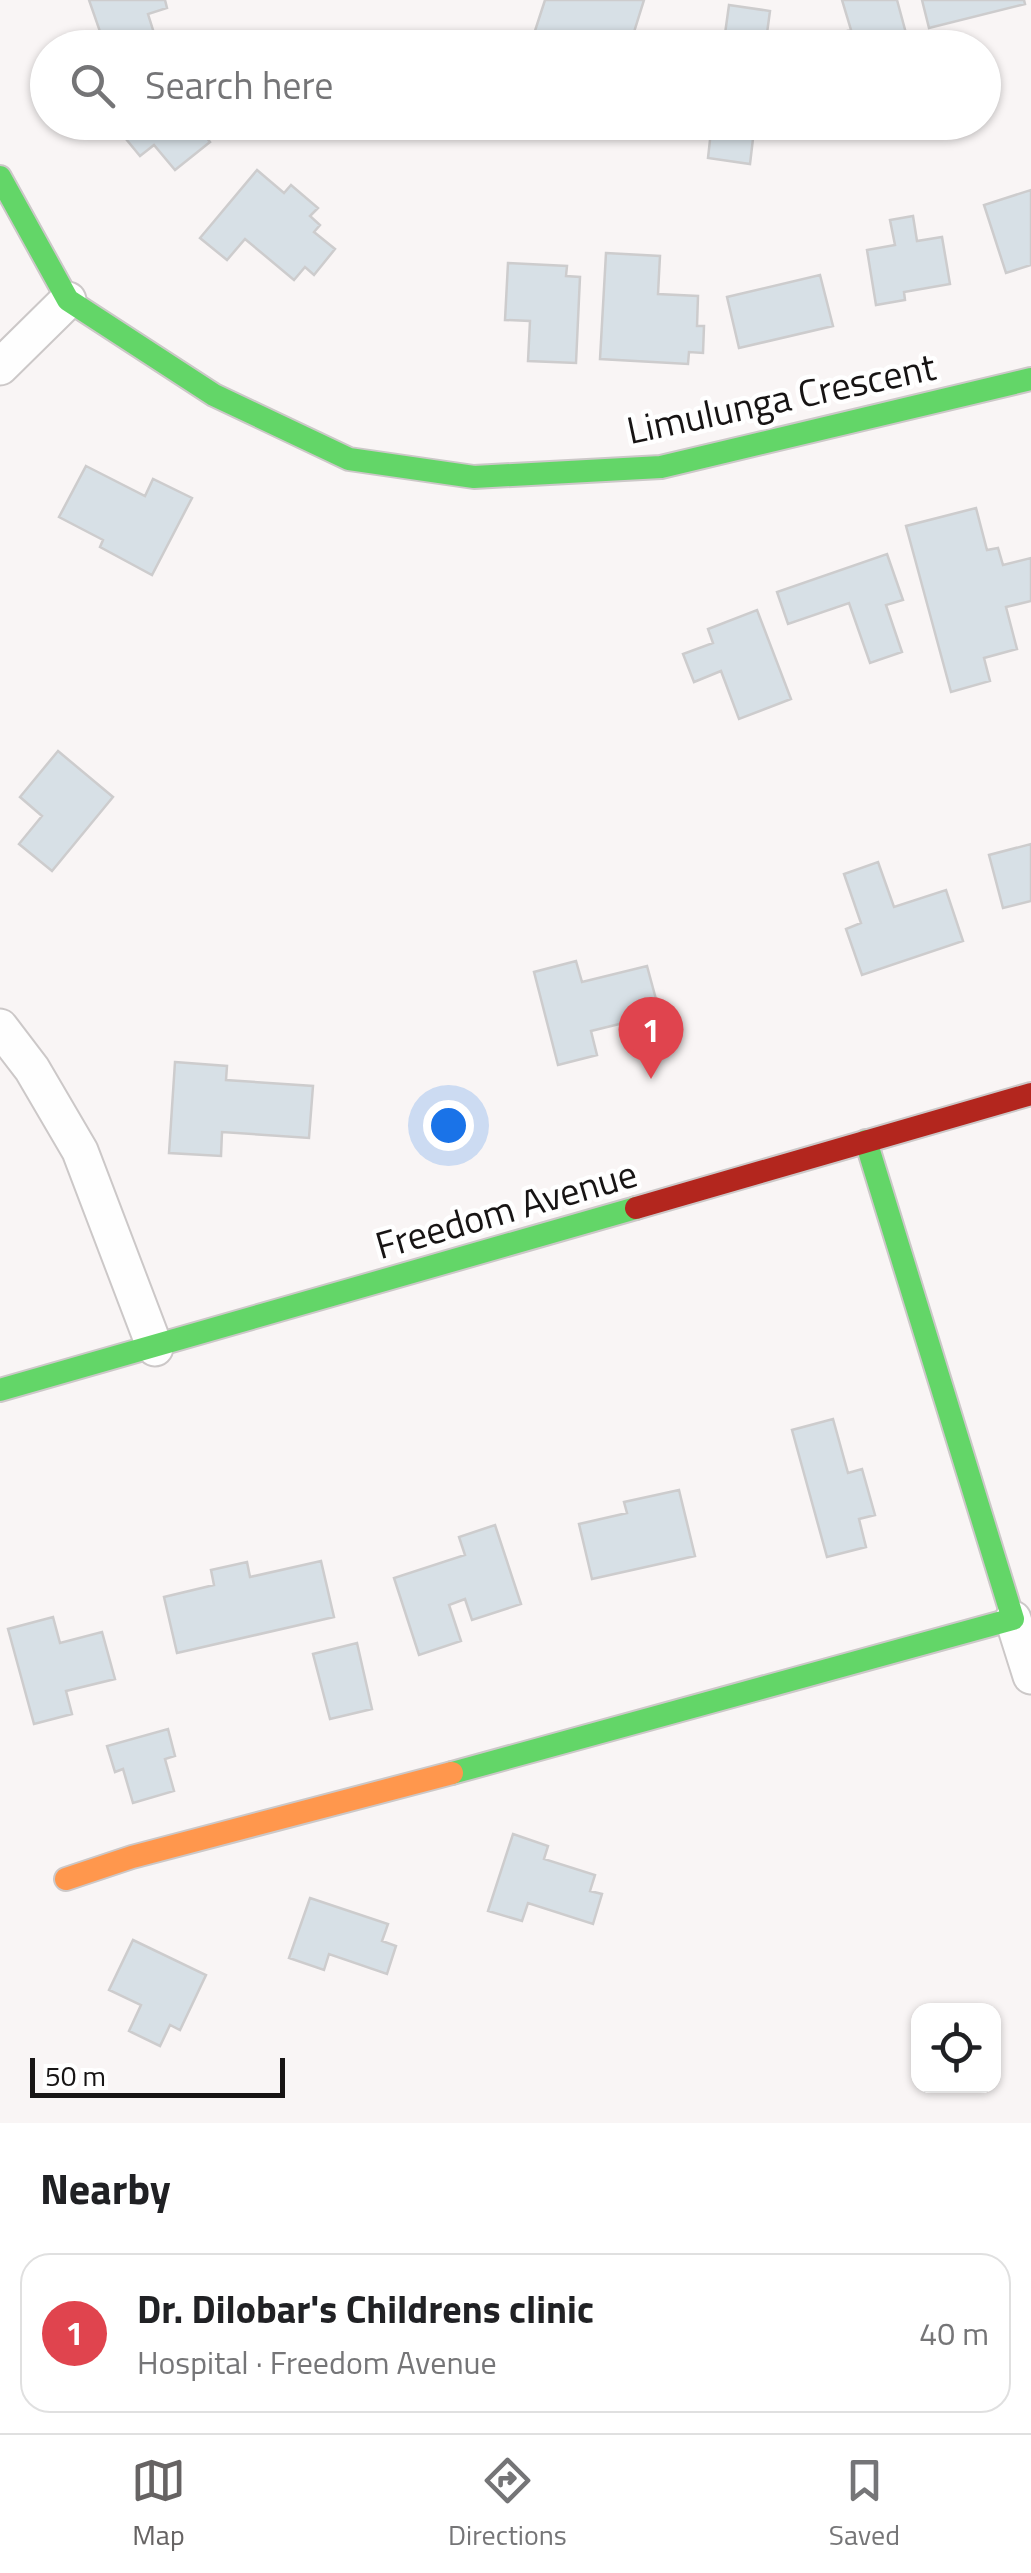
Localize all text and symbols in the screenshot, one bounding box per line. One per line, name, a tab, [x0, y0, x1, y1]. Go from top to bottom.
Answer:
search box	[30, 30, 1001, 140]
text: Search here	[145, 56, 333, 114]
icon: search	[65, 58, 120, 113]
street label: Limulunga Crescent	[621, 337, 941, 459]
pin: 1	[618, 996, 684, 1079]
your location	[423, 1100, 474, 1151]
street label: Freedom Avenue	[368, 1144, 644, 1274]
map controls	[911, 2003, 1001, 2093]
button: locate	[911, 2003, 1001, 2093]
scale bar	[30, 2053, 285, 2098]
text: 50 m	[45, 2054, 106, 2097]
text: Nearby	[40, 2156, 171, 2220]
text: Dr. Dilobar's Childrens clinic	[137, 2280, 594, 2338]
text: 1	[66, 2309, 83, 2357]
text: 40 m	[919, 2309, 989, 2357]
text: Hospital · Freedom Avenue	[137, 2338, 497, 2386]
tab: Map	[131, 2453, 186, 2556]
tab: Directions	[448, 2453, 567, 2556]
tab: Saved	[829, 2453, 900, 2556]

